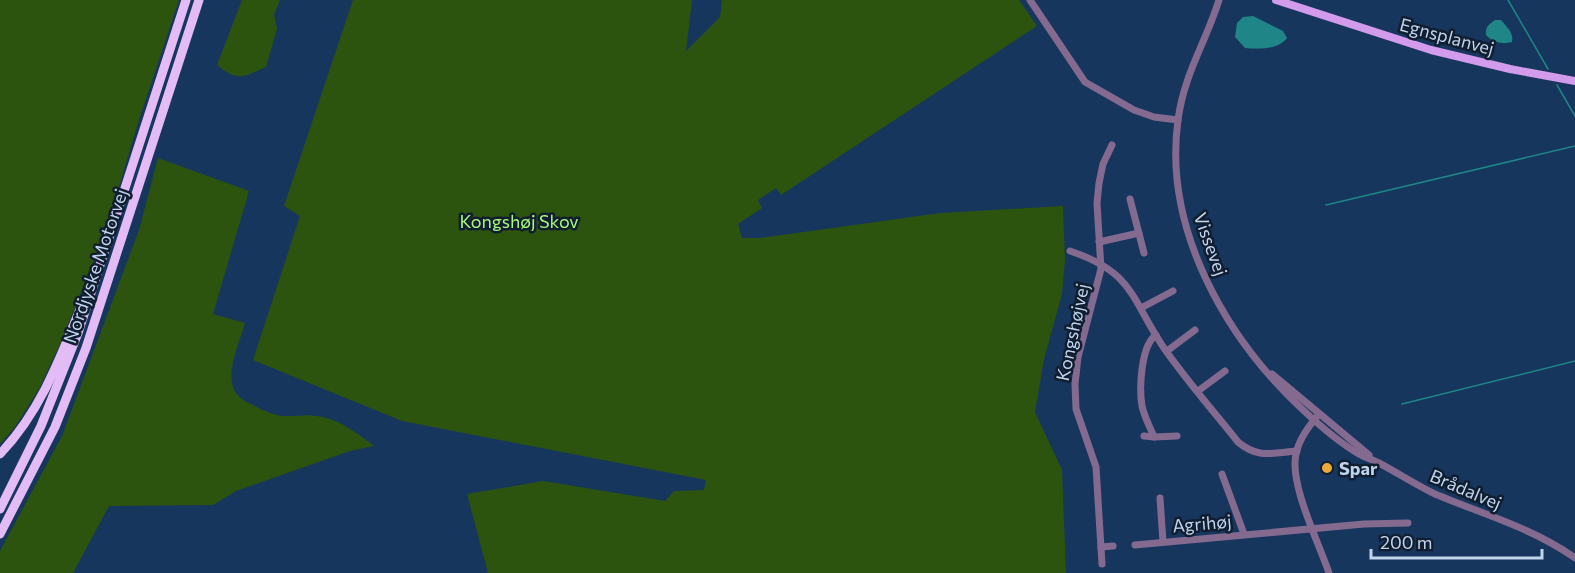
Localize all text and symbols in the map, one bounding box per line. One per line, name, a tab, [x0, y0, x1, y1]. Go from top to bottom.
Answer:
street label: Egnsplanvej	[1397, 13, 1497, 59]
street label: Nordjyske Motorvej	[58, 186, 132, 346]
street label: Vissevej	[1189, 209, 1233, 279]
park label: Kongshøj Skov	[459, 210, 579, 232]
street label: Kongshøjvej	[1051, 281, 1093, 383]
place label: Spar	[1339, 457, 1378, 479]
marker: Spar	[1320, 461, 1334, 475]
street label: Brådalvej	[1427, 464, 1505, 514]
street label: Agrihøj	[1172, 509, 1232, 537]
scale bar	[1371, 522, 1542, 560]
text: 200 m	[1380, 531, 1433, 553]

